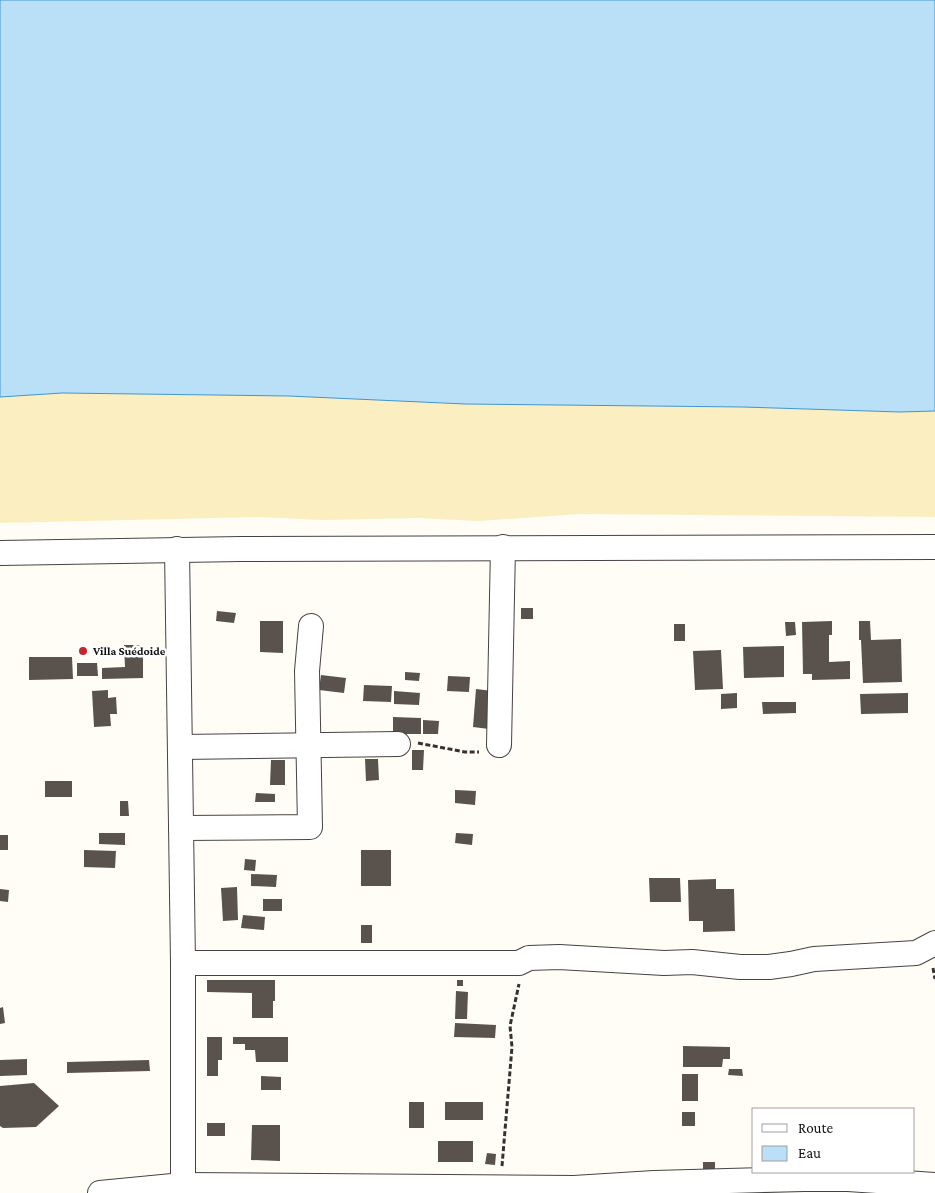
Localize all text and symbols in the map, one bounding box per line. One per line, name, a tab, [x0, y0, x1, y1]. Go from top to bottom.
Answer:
place label: Villa Suédoide	[92, 644, 166, 658]
marker: Villa Suédoide	[77, 645, 89, 657]
legend	[752, 1108, 915, 1173]
text: Route	[798, 1120, 833, 1136]
text: Eau	[798, 1145, 821, 1161]

